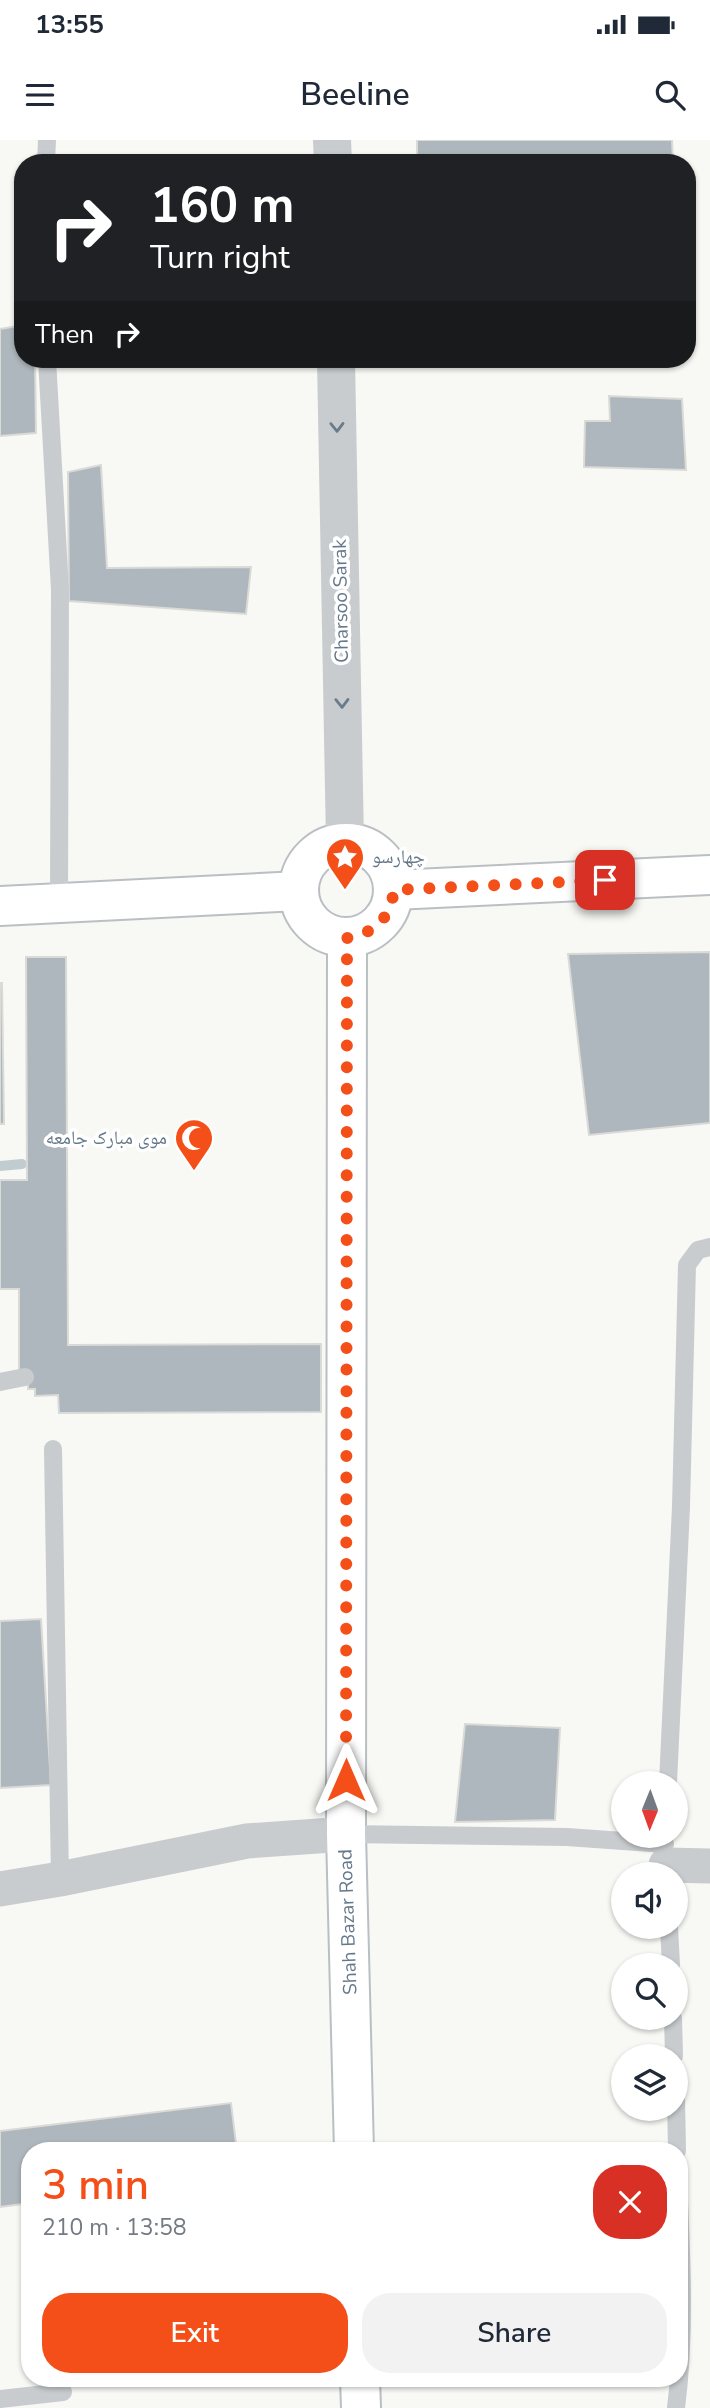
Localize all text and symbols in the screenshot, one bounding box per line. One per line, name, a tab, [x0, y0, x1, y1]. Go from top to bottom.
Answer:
text: 13:55	[35, 7, 104, 42]
text: Beeline	[300, 73, 410, 116]
icon: menu	[21, 76, 59, 114]
icon: search	[651, 76, 689, 114]
text: 160 m	[150, 172, 294, 239]
icon: right	[35, 182, 126, 273]
text: Turn right	[150, 236, 290, 279]
icon: right	[108, 315, 146, 353]
text: Then	[35, 317, 94, 352]
one-way arrow	[330, 422, 345, 433]
street label: Charsoo Sarak	[327, 539, 355, 663]
one-way arrow	[335, 698, 350, 709]
place icon: چهارسو	[324, 836, 366, 891]
place label: چهارسو	[372, 844, 425, 870]
pin	[575, 850, 635, 910]
icon: arrive	[586, 861, 624, 899]
mosque icon: موی مبارک جامعه	[173, 1117, 215, 1172]
place label: موی مبارک جامعه	[46, 1125, 167, 1151]
position arrow	[309, 1743, 383, 1817]
north arrow	[611, 1771, 688, 1848]
map controls	[611, 1771, 688, 2121]
street label: Shah Bazar Road	[332, 1849, 364, 1995]
button: sound	[611, 1862, 688, 1939]
button: search	[611, 1953, 688, 2030]
button: layers	[611, 2044, 688, 2121]
text: 3 min	[42, 2157, 149, 2214]
button: close	[593, 2165, 667, 2239]
text: 210 m · 13:58	[42, 2212, 187, 2243]
button: Exit	[42, 2293, 348, 2373]
button: Share	[362, 2293, 667, 2373]

